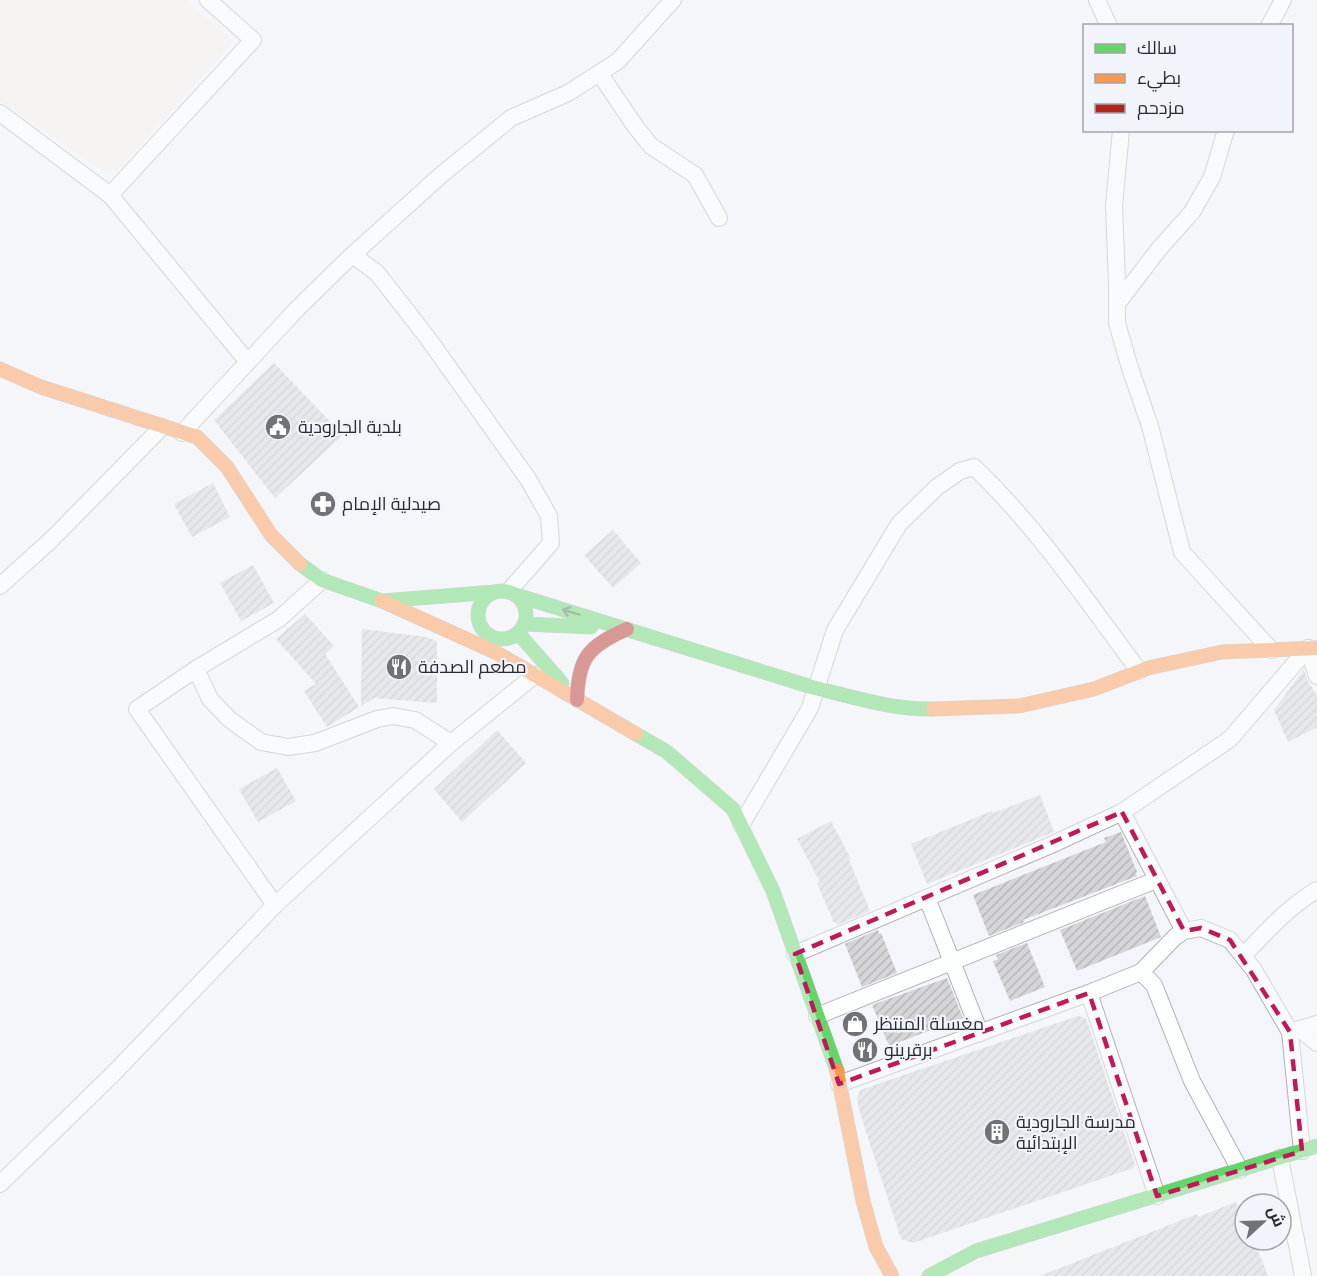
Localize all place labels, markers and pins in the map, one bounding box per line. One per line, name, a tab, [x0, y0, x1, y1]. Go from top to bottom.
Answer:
public building icon: بلدية الجارودية	[263, 412, 293, 442]
place label: بلدية الجارودية	[298, 416, 402, 438]
pharmacy icon: صيدلية الإمام	[308, 489, 338, 519]
place label: صيدلية الإمام	[342, 493, 441, 516]
restaurant icon: مطعم الصدفة	[384, 652, 414, 682]
place label: مطعم الصدفة	[418, 656, 527, 679]
shop icon: مغسلة المنتظر	[840, 1009, 870, 1039]
place label: مغسلة المنتظر	[873, 1013, 984, 1035]
restaurant icon: برقرينو	[850, 1035, 880, 1065]
place label: برقرينو	[884, 1039, 932, 1061]
place label: مدرسة الجارودية الإبتدائية	[1016, 1111, 1136, 1154]
building icon: مدرسة الجارودية الإبتدائية	[982, 1117, 1012, 1147]

